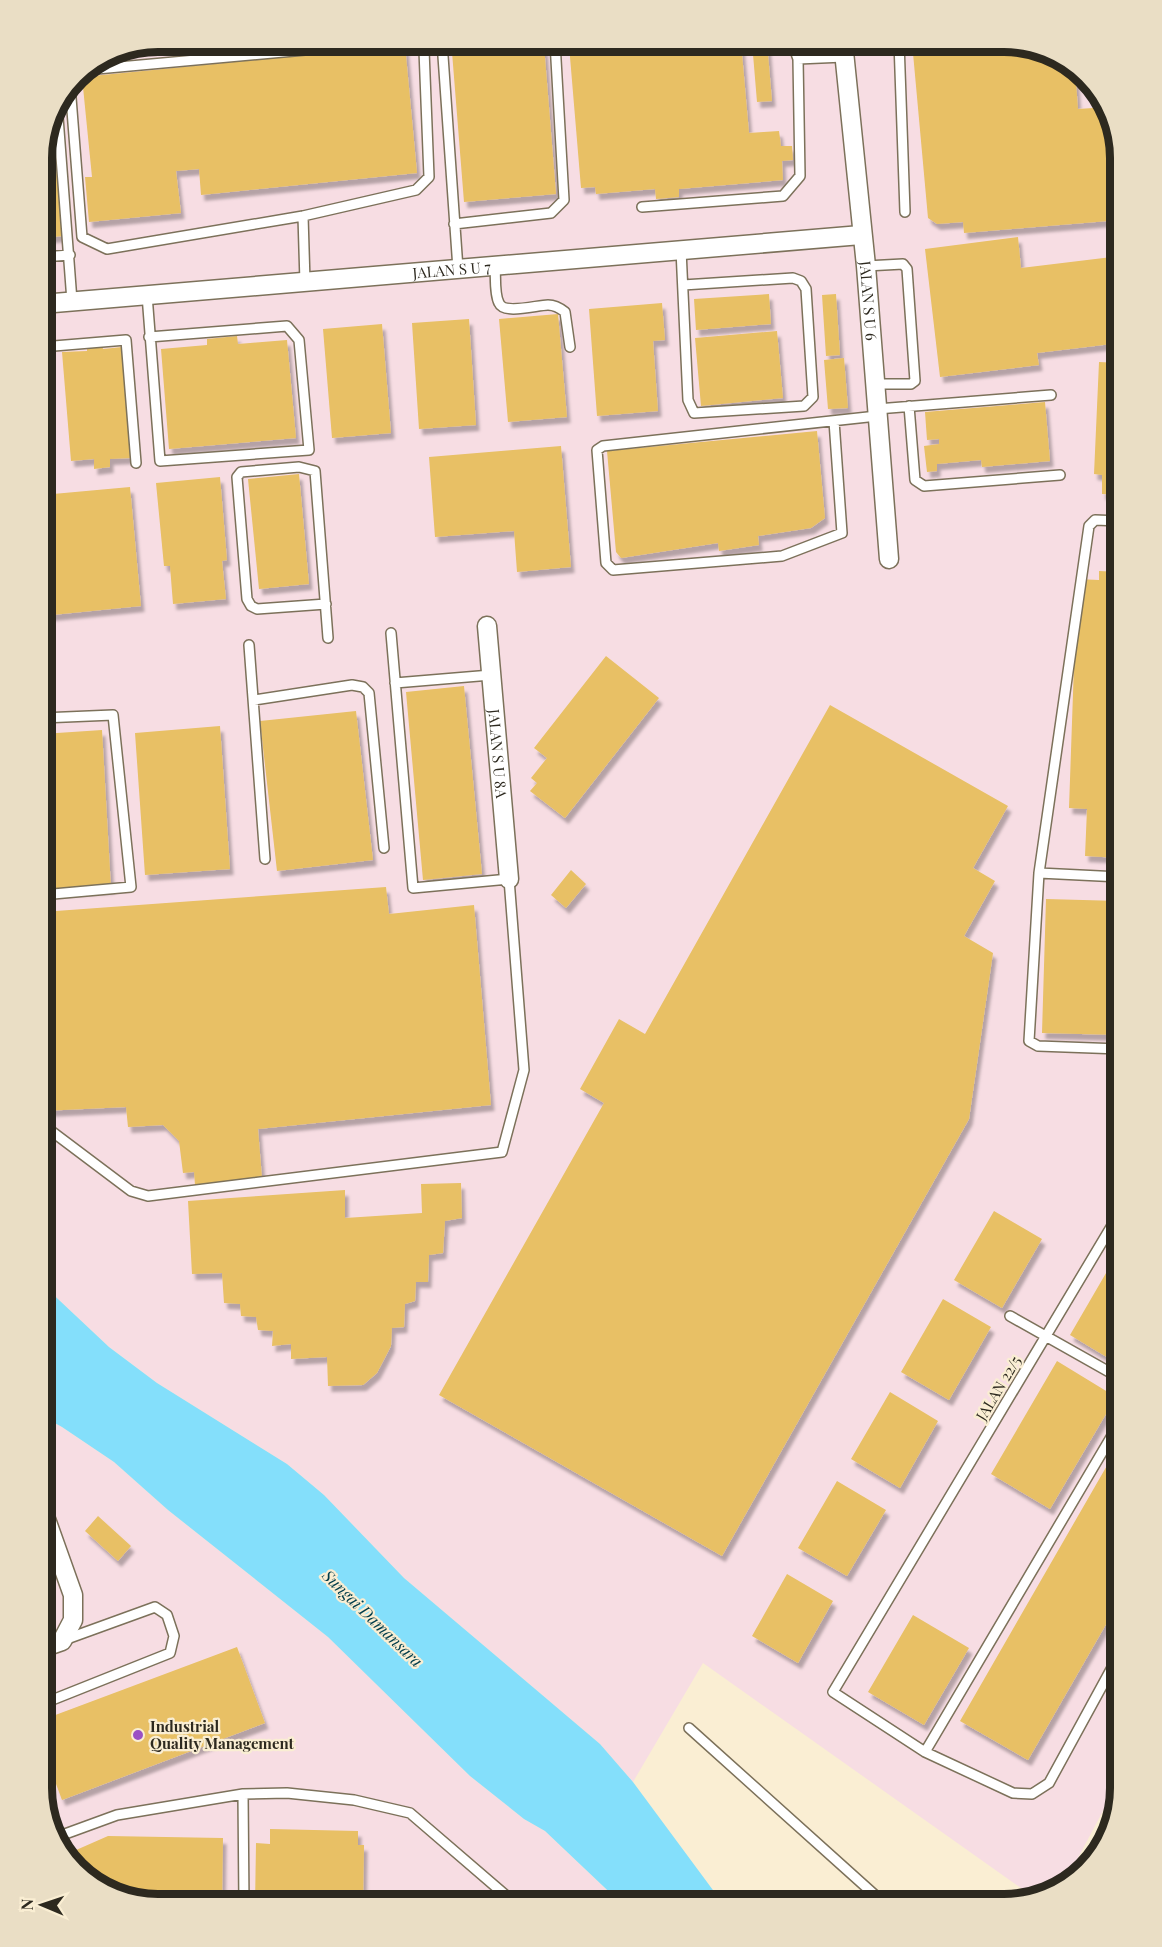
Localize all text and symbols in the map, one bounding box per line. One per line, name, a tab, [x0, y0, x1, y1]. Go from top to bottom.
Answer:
street label: JALAN S U 7	[411, 256, 491, 283]
street label: JALAN S U 6	[855, 259, 882, 342]
street label: JALAN S U 8A	[484, 707, 512, 799]
street label: JALAN 22/5	[970, 1352, 1025, 1425]
water label: Sungai Damansara	[318, 1564, 428, 1671]
place label: Industrial Quality Management	[150, 1716, 295, 1753]
marker: Industrial Quality Management	[131, 1728, 145, 1742]
north arrow	[12, 1875, 72, 1935]
text: N	[16, 1898, 37, 1911]

